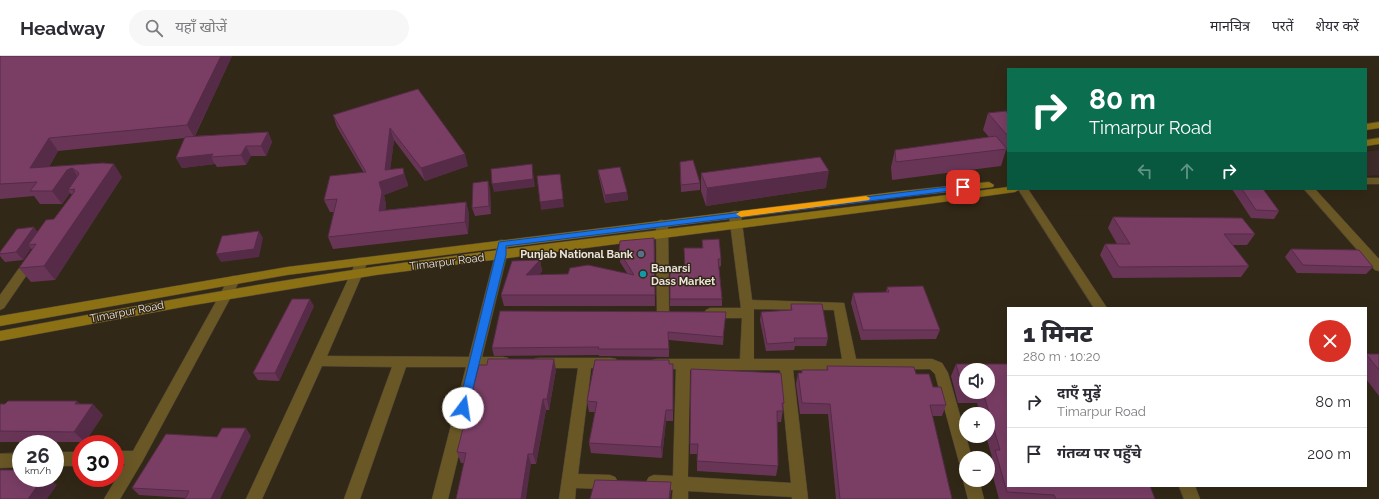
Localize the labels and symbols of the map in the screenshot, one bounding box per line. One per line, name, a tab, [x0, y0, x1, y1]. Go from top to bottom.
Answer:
pin	[946, 170, 980, 204]
place label: Punjab National Bank	[520, 248, 634, 261]
marker: Punjab National Bank	[636, 249, 646, 259]
street label: Timarpur Road	[409, 251, 485, 273]
place label: Banarsi Dass Market	[651, 262, 716, 288]
marker: Banarsi Dass Market	[638, 269, 648, 279]
street label: Timarpur Road	[89, 298, 165, 326]
position arrow	[442, 387, 484, 429]
speed limit sign: 30	[72, 435, 124, 487]

